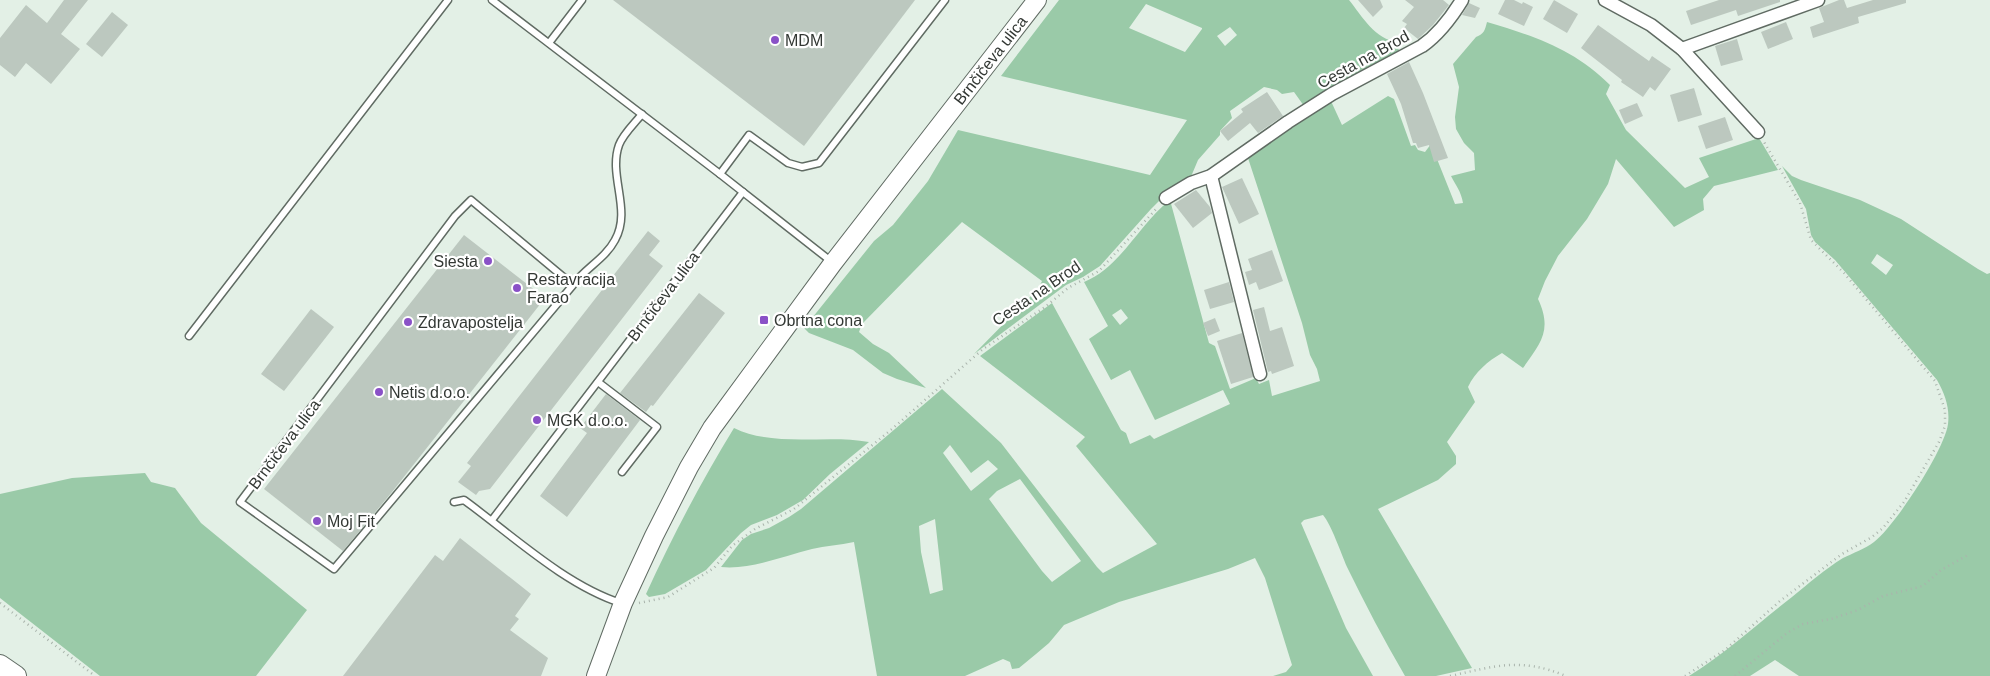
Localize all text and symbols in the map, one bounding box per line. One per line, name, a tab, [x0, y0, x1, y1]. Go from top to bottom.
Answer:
street label: Brnčičeva ulica	[951, 13, 1030, 108]
street label: Cesta na Brod	[1314, 27, 1412, 92]
place label: MDM	[785, 32, 823, 49]
marker: MDM	[769, 34, 781, 46]
street label: Brnčičeva ulica	[624, 248, 703, 344]
place label: Siesta	[434, 253, 478, 270]
marker: Siesta	[482, 255, 494, 267]
street label: Cesta na Brod	[989, 258, 1083, 329]
place label: Restavracija Farao	[527, 271, 615, 306]
marker: Restavracija Farao	[511, 282, 523, 294]
place label: Obrtna cona	[774, 312, 862, 329]
place label: Zdravapostelja	[418, 314, 523, 331]
marker: Obrtna cona	[758, 314, 770, 326]
marker: Zdravapostelja	[402, 316, 414, 328]
place label: Netis d.o.o.	[389, 384, 470, 401]
marker: Netis d.o.o.	[373, 386, 385, 398]
street label: Brnčičeva ulica	[245, 396, 324, 492]
place label: MGK d.o.o.	[547, 412, 628, 429]
marker: MGK d.o.o.	[531, 414, 543, 426]
place label: Moj Fit	[327, 513, 376, 530]
marker: Moj Fit	[311, 515, 323, 527]

